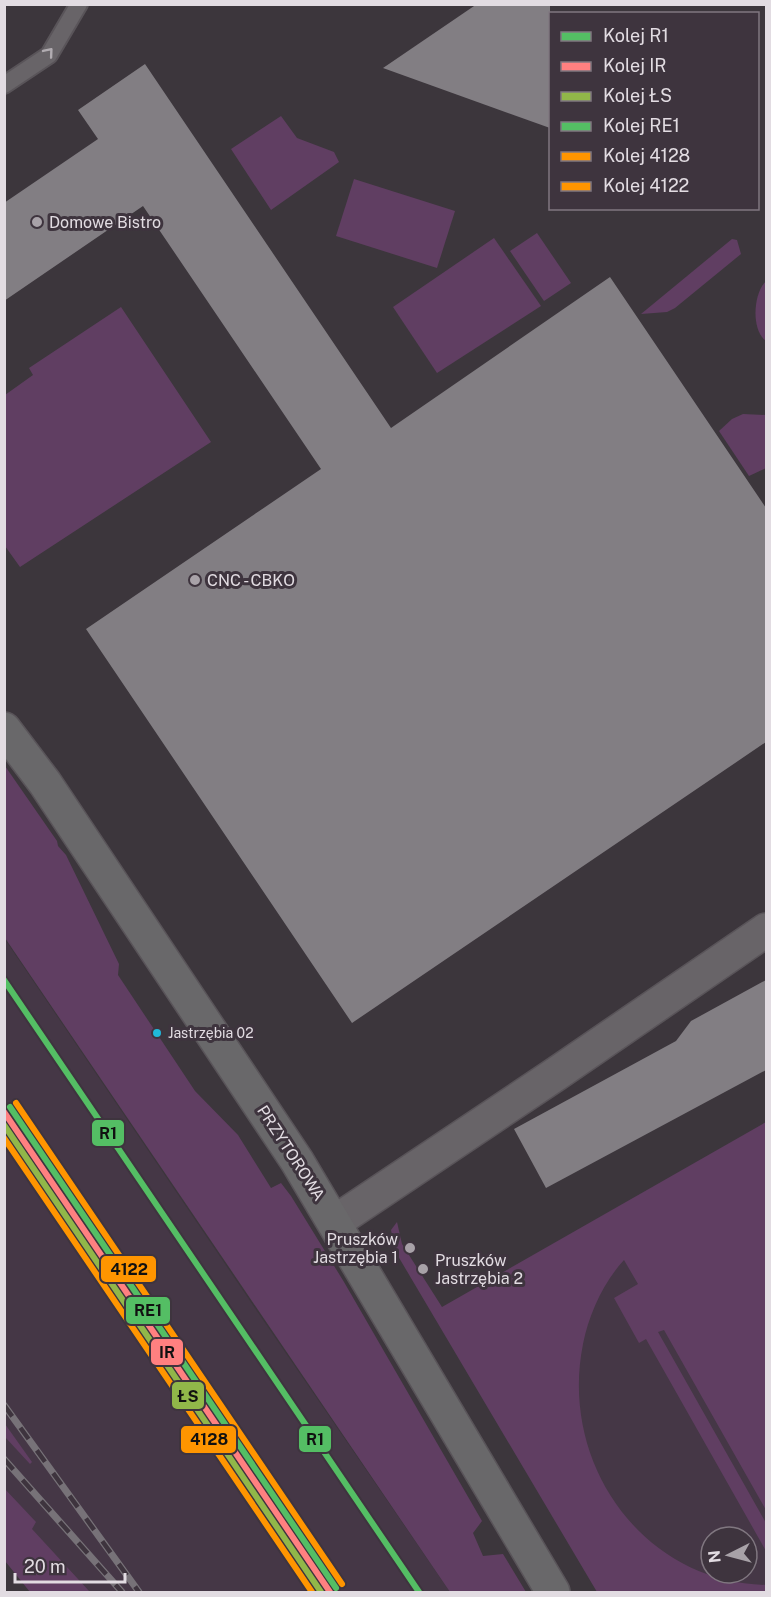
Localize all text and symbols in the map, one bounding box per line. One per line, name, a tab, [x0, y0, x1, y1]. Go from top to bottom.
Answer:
legend	[549, 12, 759, 210]
text: Kolej R1	[603, 25, 669, 46]
one-way arrow	[42, 48, 53, 58]
text: Kolej IR	[603, 55, 667, 76]
text: Kolej ŁS	[603, 85, 672, 106]
text: Kolej RE1	[603, 115, 680, 136]
text: Kolej 4128	[603, 145, 690, 166]
text: Kolej 4122	[603, 175, 689, 196]
place label: Domowe Bistro	[49, 213, 161, 232]
marker: Domowe Bistro	[30, 215, 44, 229]
place label: CNC - CBKO	[207, 571, 295, 590]
marker: CNC - CBKO	[188, 573, 202, 587]
place label: Jastrzębia 02	[168, 1025, 254, 1041]
marker: Jastrzębia 02	[151, 1027, 163, 1039]
street label: PRZYTOROWA	[253, 1102, 329, 1204]
line badge: R1	[91, 1119, 125, 1147]
text: R1	[99, 1124, 117, 1143]
place label: Pruszków Jastrzębia 1	[313, 1230, 399, 1267]
marker: Pruszków Jastrzębia 1	[403, 1241, 417, 1255]
place label: Pruszków Jastrzębia 2	[435, 1251, 523, 1288]
line badge: 4122	[100, 1255, 157, 1283]
text: 4122	[110, 1260, 148, 1279]
marker: Pruszków Jastrzębia 2	[416, 1262, 430, 1276]
line badge: RE1	[125, 1296, 171, 1325]
text: RE1	[134, 1301, 162, 1320]
line badge: IR	[150, 1338, 184, 1366]
text: IR	[159, 1343, 175, 1362]
line badge: ŁS	[171, 1381, 205, 1410]
text: ŁS	[178, 1387, 198, 1406]
line badge: 4128	[180, 1425, 237, 1454]
line badge: R1	[298, 1425, 332, 1453]
text: 4128	[190, 1430, 228, 1449]
text: R1	[306, 1430, 324, 1449]
north arrow	[699, 1525, 759, 1585]
scale bar	[15, 1546, 124, 1584]
text: N	[704, 1549, 725, 1564]
text: 20 m	[24, 1556, 66, 1577]

